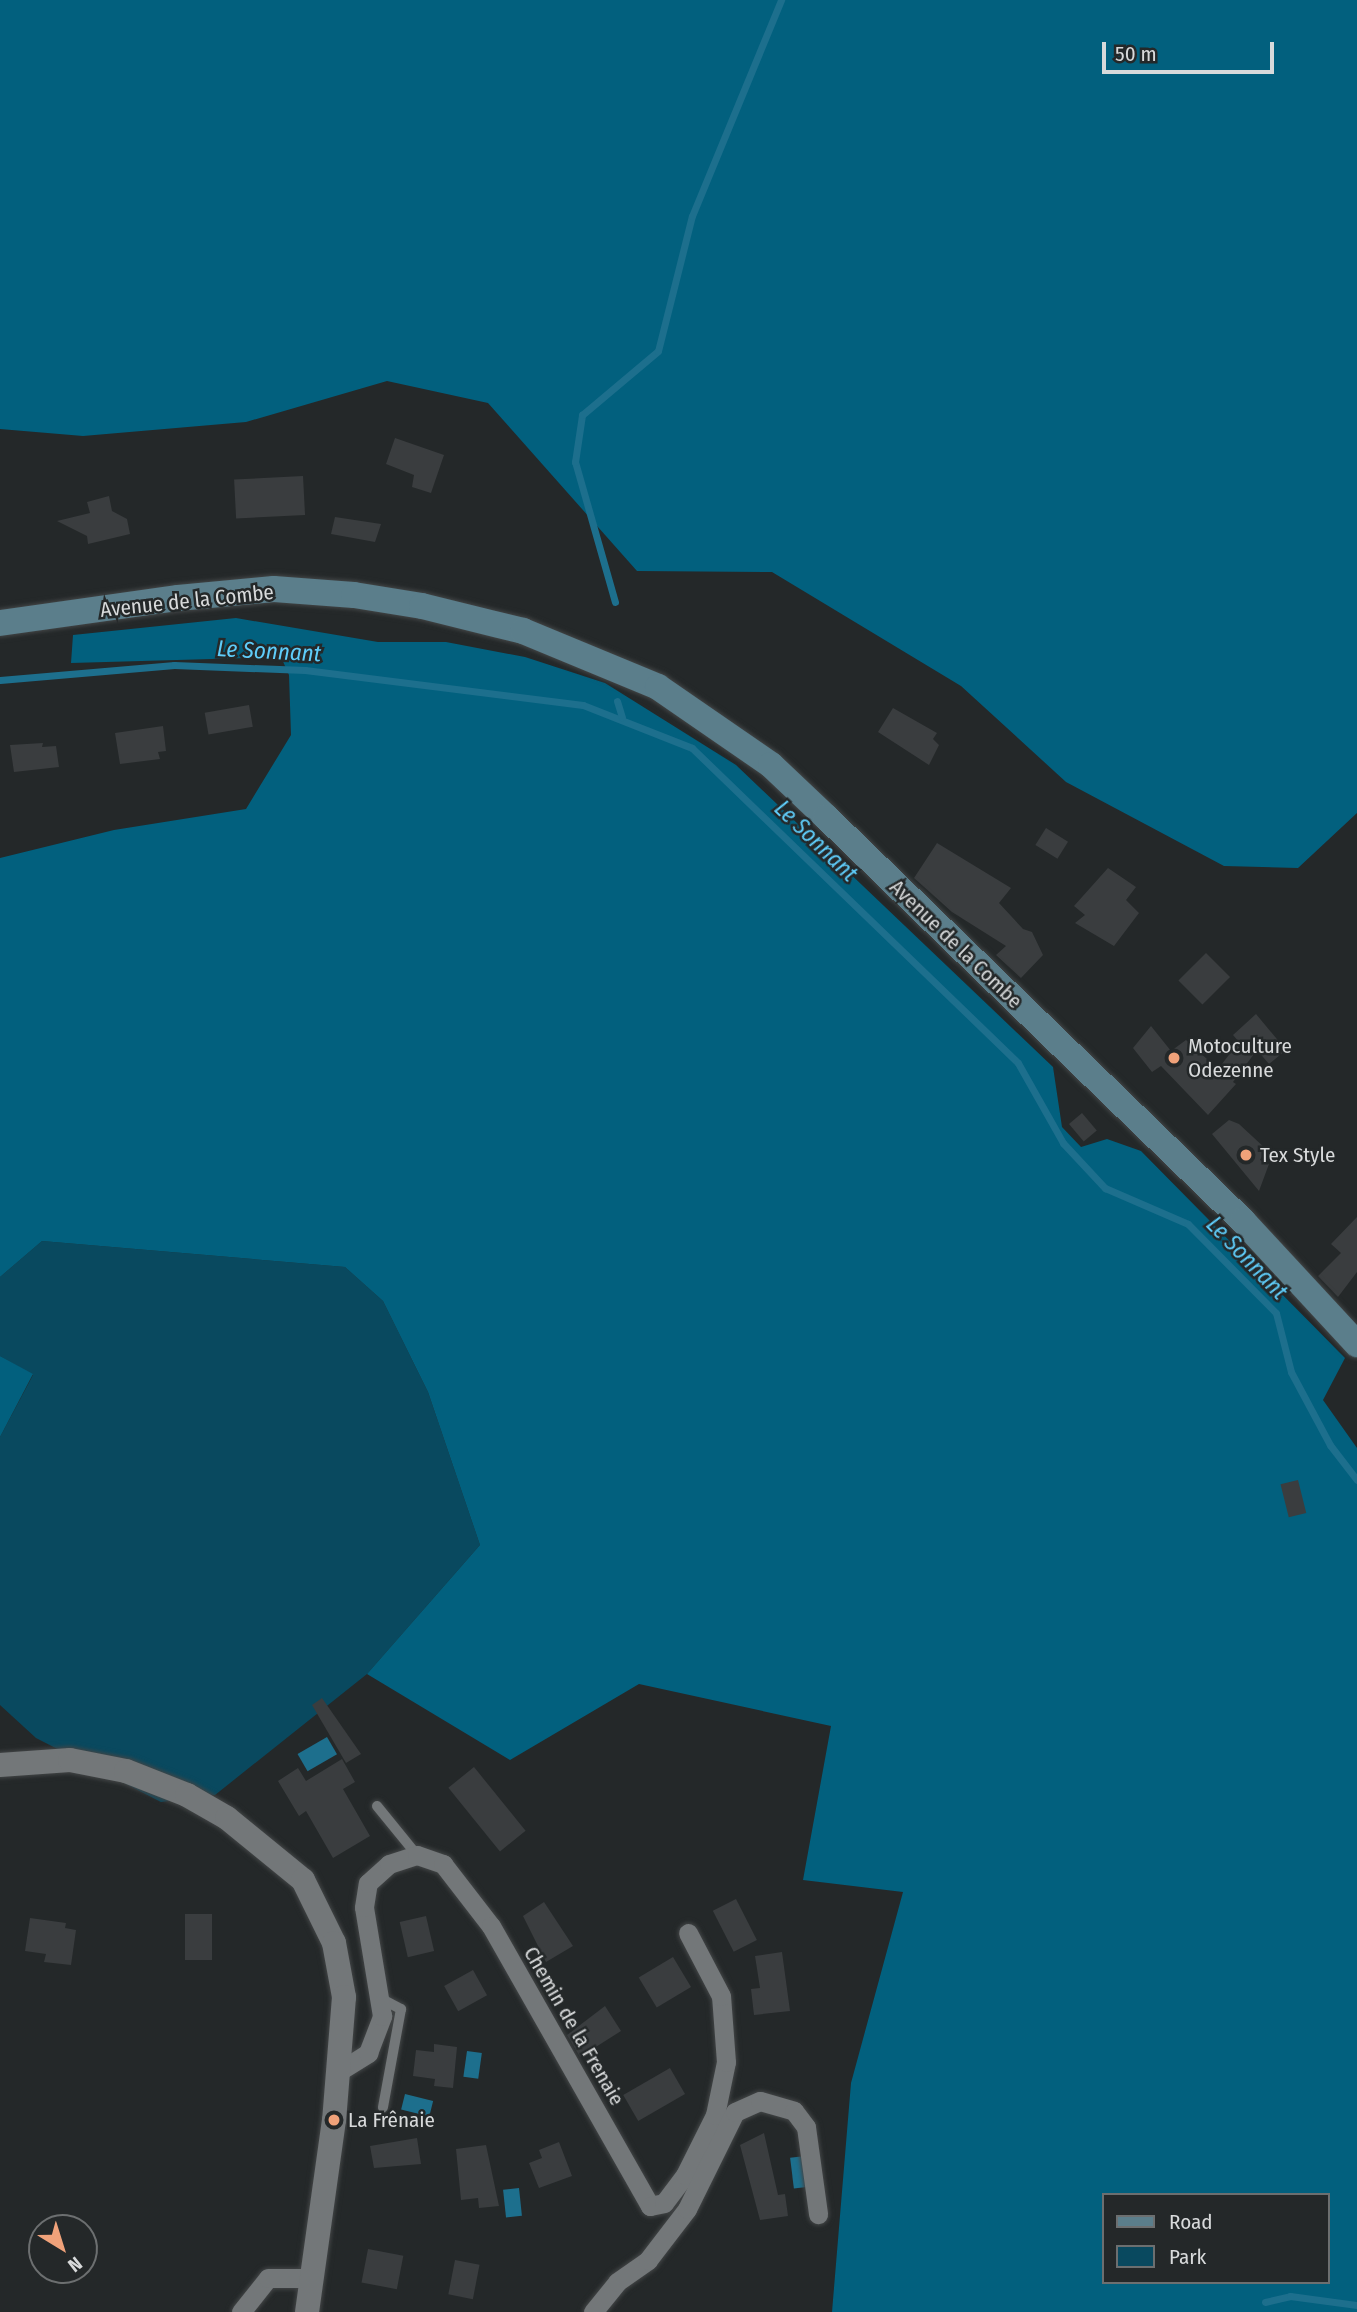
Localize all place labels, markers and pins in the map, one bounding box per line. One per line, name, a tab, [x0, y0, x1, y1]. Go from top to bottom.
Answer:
place label: Motoculture Odezenne	[1188, 1033, 1292, 1083]
marker: Motoculture Odezenne	[1166, 1050, 1182, 1066]
place label: Tex Style	[1260, 1142, 1335, 1168]
marker: Tex Style	[1238, 1147, 1254, 1163]
place label: La Frênaie	[348, 2107, 435, 2133]
marker: La Frênaie	[326, 2112, 342, 2128]

